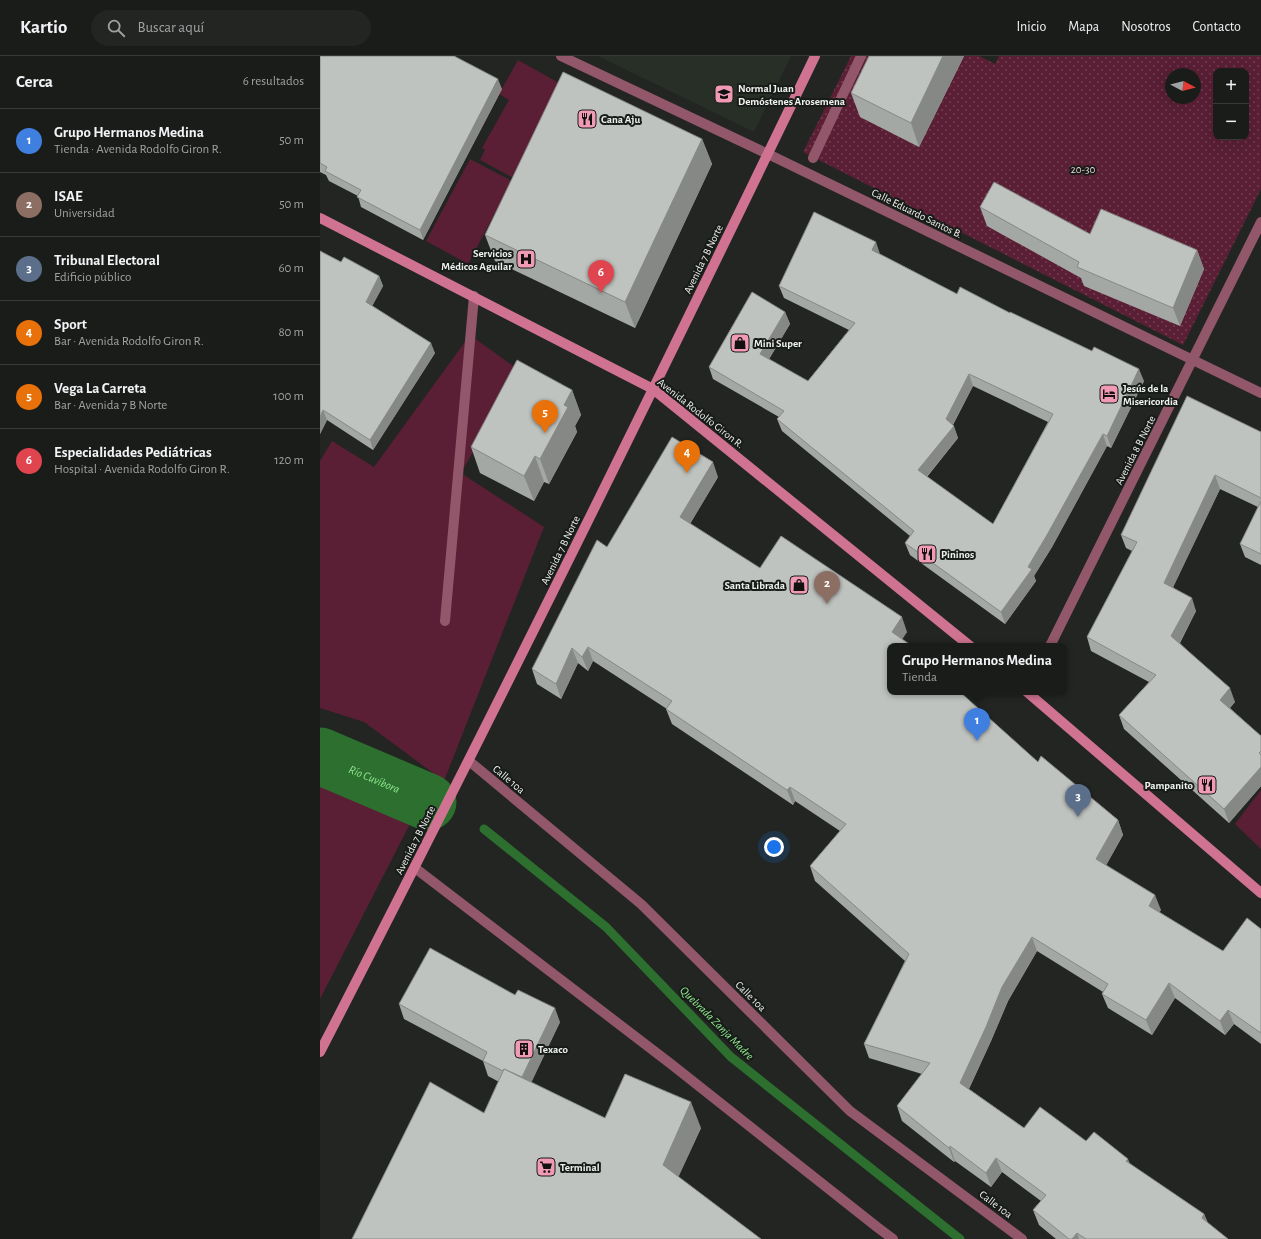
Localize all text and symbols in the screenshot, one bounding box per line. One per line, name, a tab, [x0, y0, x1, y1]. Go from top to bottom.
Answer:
search box	[91, 10, 371, 46]
icon: search	[105, 17, 127, 39]
text: Kartio	[20, 18, 67, 37]
text: Buscar aquí	[137, 20, 204, 35]
text: Inicio	[1016, 20, 1046, 34]
text: Mapa	[1068, 20, 1099, 34]
text: Nosotros	[1121, 20, 1171, 34]
text: Contacto	[1193, 20, 1241, 34]
north arrow	[1165, 68, 1201, 104]
map controls	[1213, 68, 1249, 140]
button: +	[1213, 68, 1249, 104]
text: Cerca	[16, 73, 53, 90]
text: 6 resultados	[243, 75, 304, 88]
school or university icon: Normal Juan Demóstenes Arosemena	[713, 83, 735, 105]
place label: Normal Juan Demóstenes Arosemena	[738, 83, 846, 107]
button: −	[1213, 104, 1249, 140]
restaurant icon: Cana Aju	[576, 108, 598, 130]
place label: Cana Aju	[601, 114, 640, 125]
text: Grupo Hermanos Medina	[54, 125, 204, 140]
text: 1	[27, 134, 31, 147]
text: 50 m	[279, 134, 304, 147]
text: Tienda · Avenida Rodolfo Giron R.	[54, 143, 222, 156]
park label: 20-30	[1071, 164, 1095, 175]
street label: Calle Eduardo Santos B.	[870, 187, 964, 240]
text: ISAE	[54, 189, 83, 204]
text: 2	[26, 198, 32, 211]
text: 50 m	[279, 198, 304, 211]
text: Universidad	[54, 207, 115, 220]
street label: Avenida 7 B Norte	[682, 223, 725, 295]
place label: Servicios Médicos Aguilar	[441, 248, 512, 272]
hospital icon: Servicios Médicos Aguilar	[515, 248, 537, 270]
text: Tribunal Electoral	[54, 253, 160, 268]
pin: 6	[588, 260, 614, 293]
text: 3	[26, 262, 32, 275]
text: 60 m	[278, 262, 304, 275]
text: Edificio público	[54, 271, 131, 284]
text: Sport	[54, 317, 87, 332]
text: 4	[26, 326, 32, 339]
text: 80 m	[278, 326, 304, 339]
shop icon: Mini Super	[729, 332, 751, 354]
text: Bar · Avenida Rodolfo Giron R.	[54, 335, 204, 348]
place label: Mini Super	[754, 338, 802, 349]
street label: Avenida Rodolfo Giron R.	[655, 376, 746, 450]
text: Vega La Carreta	[54, 381, 147, 396]
hotel icon: Jesús de la Misericordia	[1098, 383, 1120, 405]
place label: Jesús de la Misericordia	[1123, 383, 1179, 407]
text: 5	[26, 390, 32, 403]
text: 100 m	[273, 390, 304, 403]
text: Bar · Avenida 7 B Norte	[54, 399, 167, 412]
pin: 5	[532, 400, 558, 433]
street label: Avenida 8 B Norte	[1113, 414, 1158, 487]
pin: 4	[674, 440, 700, 473]
text: Especialidades Pediátricas	[54, 445, 212, 460]
text: 6	[26, 454, 32, 467]
text: 120 m	[274, 454, 304, 467]
text: Hospital · Avenida Rodolfo Giron R.	[54, 463, 230, 476]
street label: Avenida 7 B Norte	[539, 514, 582, 586]
restaurant icon: Pininos	[916, 543, 938, 565]
place label: Pininos	[941, 549, 974, 560]
pin: 2	[814, 571, 840, 604]
shop icon: Santa Librada	[788, 574, 810, 596]
place label: Santa Librada	[725, 580, 786, 591]
popup	[887, 643, 1067, 695]
text: Grupo Hermanos Medina	[902, 653, 1052, 668]
text: Tienda	[902, 671, 937, 684]
pin: 1	[964, 708, 990, 741]
water label: Río Cuvíbora	[347, 763, 402, 795]
street label: Calle 10a	[491, 763, 527, 796]
restaurant icon: Pampanito	[1196, 774, 1218, 796]
place label: Pampanito	[1144, 780, 1194, 791]
pin: 3	[1065, 784, 1091, 817]
street label: Avenida 7 B Norte	[393, 804, 437, 876]
your location	[764, 837, 784, 857]
street label: Calle 10a	[733, 979, 768, 1014]
water label: Quebrada Zanja Madre	[677, 984, 756, 1063]
building icon: Texaco	[513, 1038, 535, 1060]
place label: Texaco	[538, 1044, 568, 1055]
supermarket icon: Terminal	[535, 1156, 557, 1178]
place label: Terminal	[560, 1162, 600, 1173]
street label: Calle 10a	[977, 1189, 1014, 1220]

